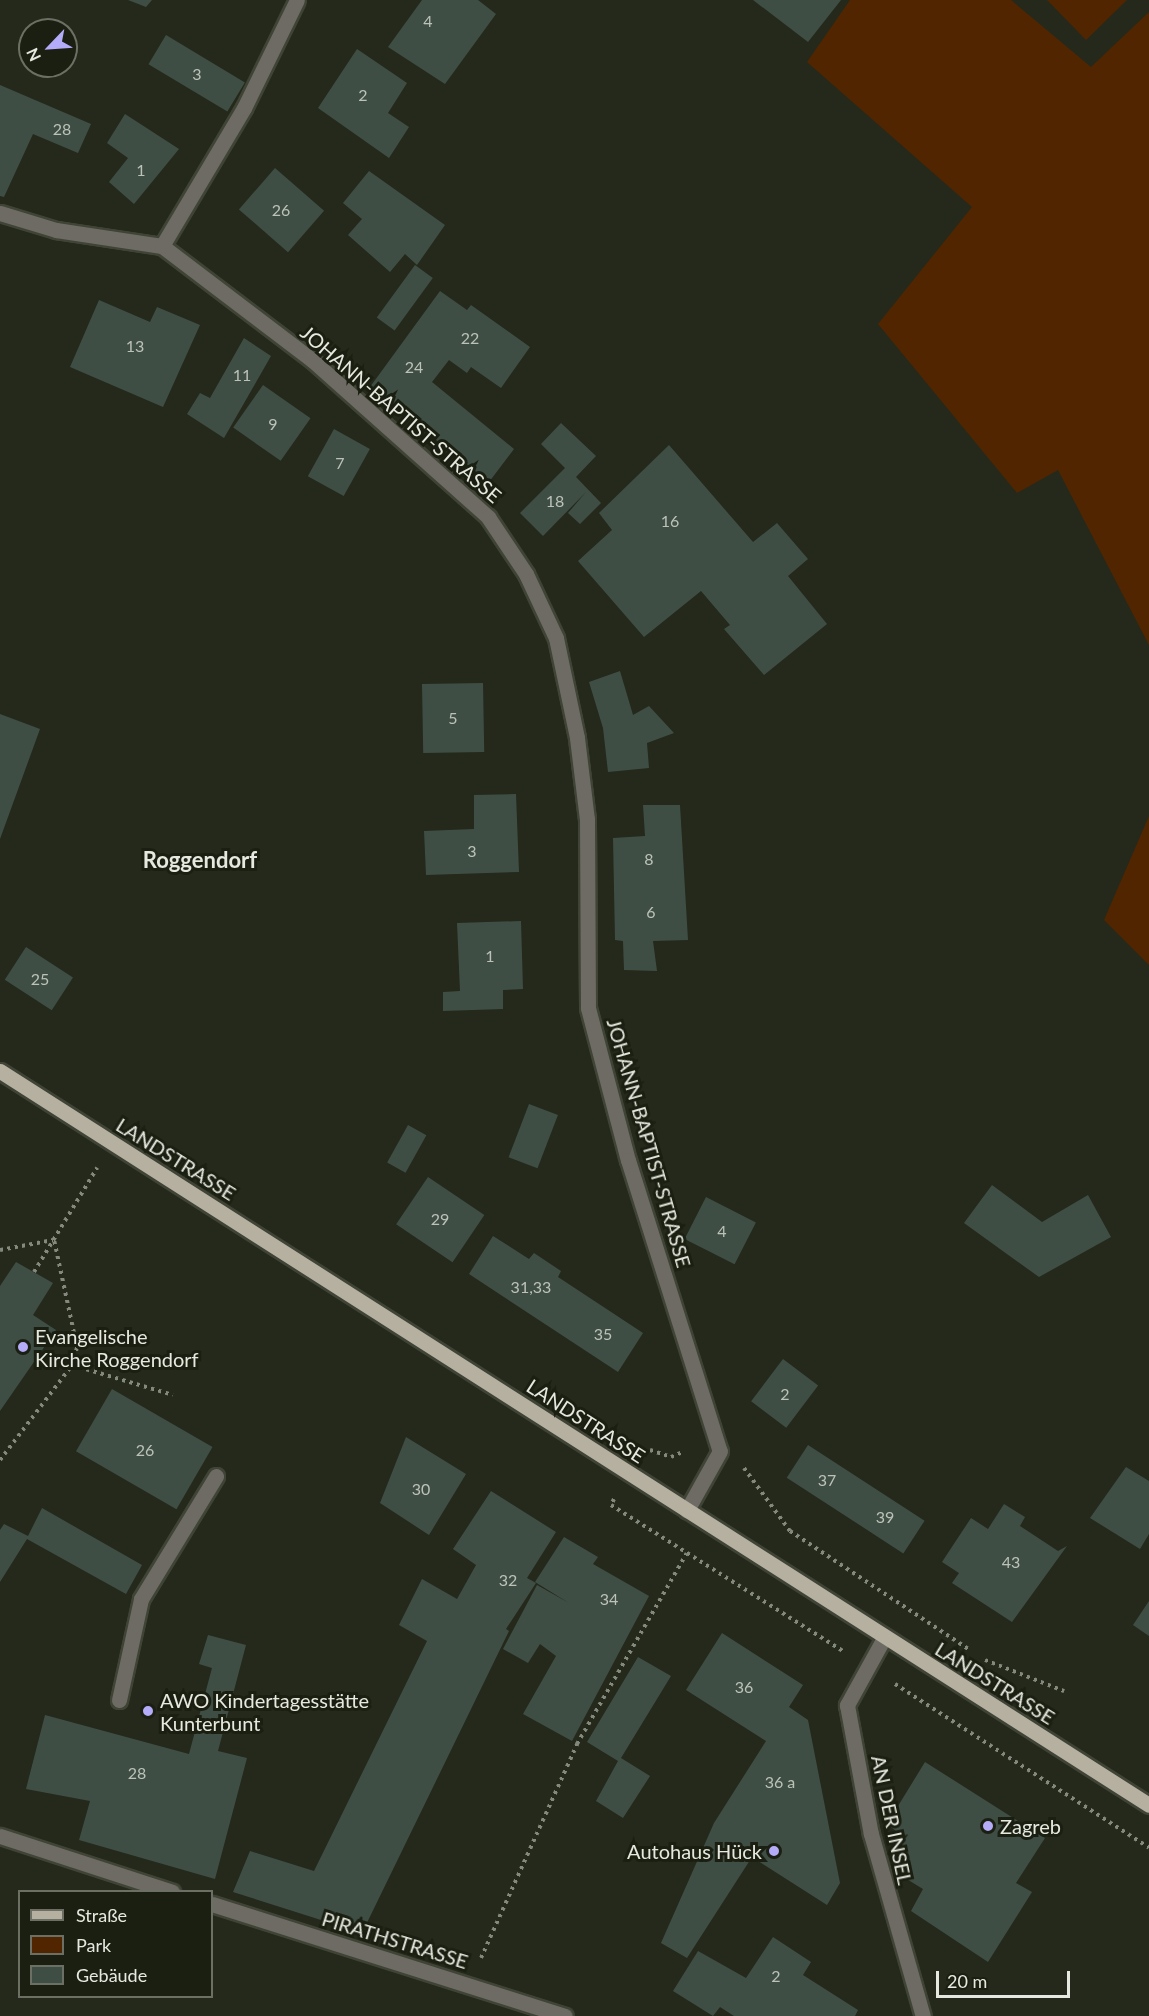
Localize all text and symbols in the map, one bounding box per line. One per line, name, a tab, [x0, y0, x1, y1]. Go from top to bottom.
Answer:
house number: 4	[423, 11, 433, 31]
north arrow	[18, 18, 78, 78]
text: N	[22, 45, 44, 65]
house number: 3	[192, 64, 202, 84]
house number: 2	[358, 85, 368, 105]
house number: 28	[53, 119, 71, 139]
house number: 1	[136, 160, 146, 180]
house number: 26	[272, 200, 290, 220]
street label: JOHANN-BAPTIST-STRASSE	[296, 320, 506, 508]
house number: 22	[461, 328, 479, 348]
house number: 13	[126, 336, 144, 356]
house number: 24	[405, 357, 423, 377]
house number: 11	[233, 365, 251, 385]
house number: 9	[268, 414, 278, 434]
house number: 7	[335, 453, 345, 473]
house number: 18	[546, 491, 564, 511]
house number: 16	[661, 511, 679, 531]
house number: 5	[448, 708, 458, 728]
house number: 3	[467, 841, 477, 861]
district label: Roggendorf	[143, 847, 257, 873]
house number: 8	[644, 849, 654, 869]
house number: 6	[646, 902, 656, 922]
house number: 1	[485, 946, 495, 966]
house number: 25	[31, 969, 49, 989]
street label: JOHANN-BAPTIST-STRASSE	[602, 1016, 696, 1270]
street label: LANDSTRASSE	[112, 1113, 240, 1205]
house number: 29	[431, 1209, 449, 1229]
house number: 4	[717, 1221, 727, 1241]
house number: 31,33	[511, 1277, 551, 1297]
place label: Evangelische Kirche Roggendorf	[35, 1324, 199, 1371]
house number: 35	[594, 1324, 612, 1344]
marker: Evangelische Kirche Roggendorf	[16, 1340, 30, 1354]
street label: LANDSTRASSE	[522, 1374, 650, 1468]
house number: 2	[780, 1384, 790, 1404]
house number: 26	[136, 1440, 154, 1460]
house number: 37	[818, 1470, 836, 1490]
house number: 30	[412, 1479, 430, 1499]
house number: 39	[876, 1507, 894, 1527]
house number: 43	[1002, 1552, 1020, 1572]
house number: 32	[499, 1570, 517, 1590]
house number: 34	[600, 1589, 618, 1609]
street label: LANDSTRASSE	[931, 1637, 1059, 1729]
house number: 36	[735, 1677, 753, 1697]
place label: AWO Kindertagesstätte Kunterbunt	[160, 1688, 369, 1735]
marker: AWO Kindertagesstätte Kunterbunt	[141, 1704, 155, 1718]
street label: AN DER INSEL	[867, 1753, 917, 1887]
house number: 28	[128, 1763, 146, 1783]
house number: 36 a	[765, 1772, 795, 1792]
place label: Zagreb	[1000, 1814, 1061, 1838]
marker: Zagreb	[981, 1819, 995, 1833]
place label: Autohaus Hück	[627, 1839, 762, 1863]
marker: Autohaus Hück	[767, 1844, 781, 1858]
legend	[18, 1890, 213, 1998]
text: Straße	[76, 1904, 127, 1926]
street label: PIRATHSTRASSE	[319, 1906, 471, 1974]
text: Park	[76, 1934, 111, 1956]
scale bar	[939, 1959, 1072, 1997]
text: Gebäude	[76, 1964, 147, 1986]
house number: 2	[771, 1966, 781, 1986]
text: 20 m	[947, 1970, 987, 1992]

